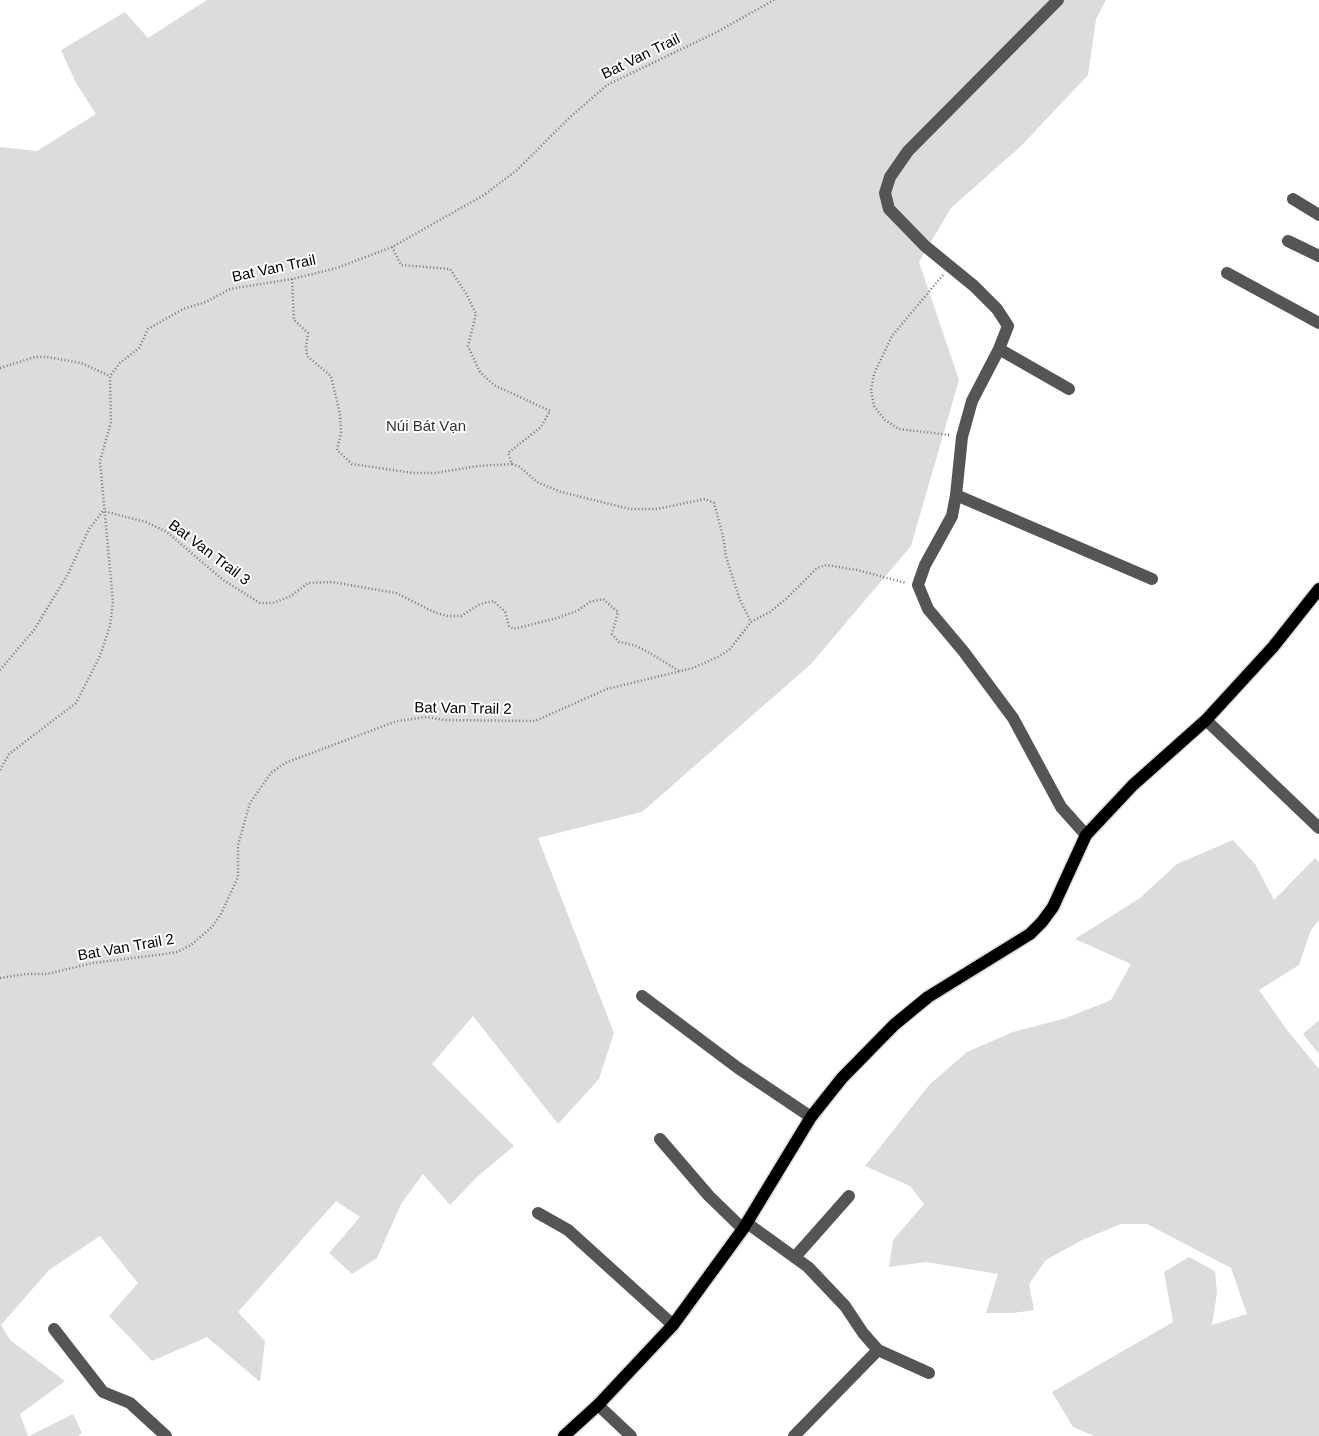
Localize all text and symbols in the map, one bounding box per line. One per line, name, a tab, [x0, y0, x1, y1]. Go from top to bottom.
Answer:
street label: Bat Van Trail	[599, 30, 683, 84]
street label: Bat Van Trail	[231, 251, 317, 287]
park label: Núi Bát Vạn	[386, 418, 466, 436]
street label: Bat Van Trail 3	[165, 516, 253, 590]
street label: Bat Van Trail 2	[414, 699, 512, 719]
street label: Bat Van Trail 2	[76, 931, 176, 965]

